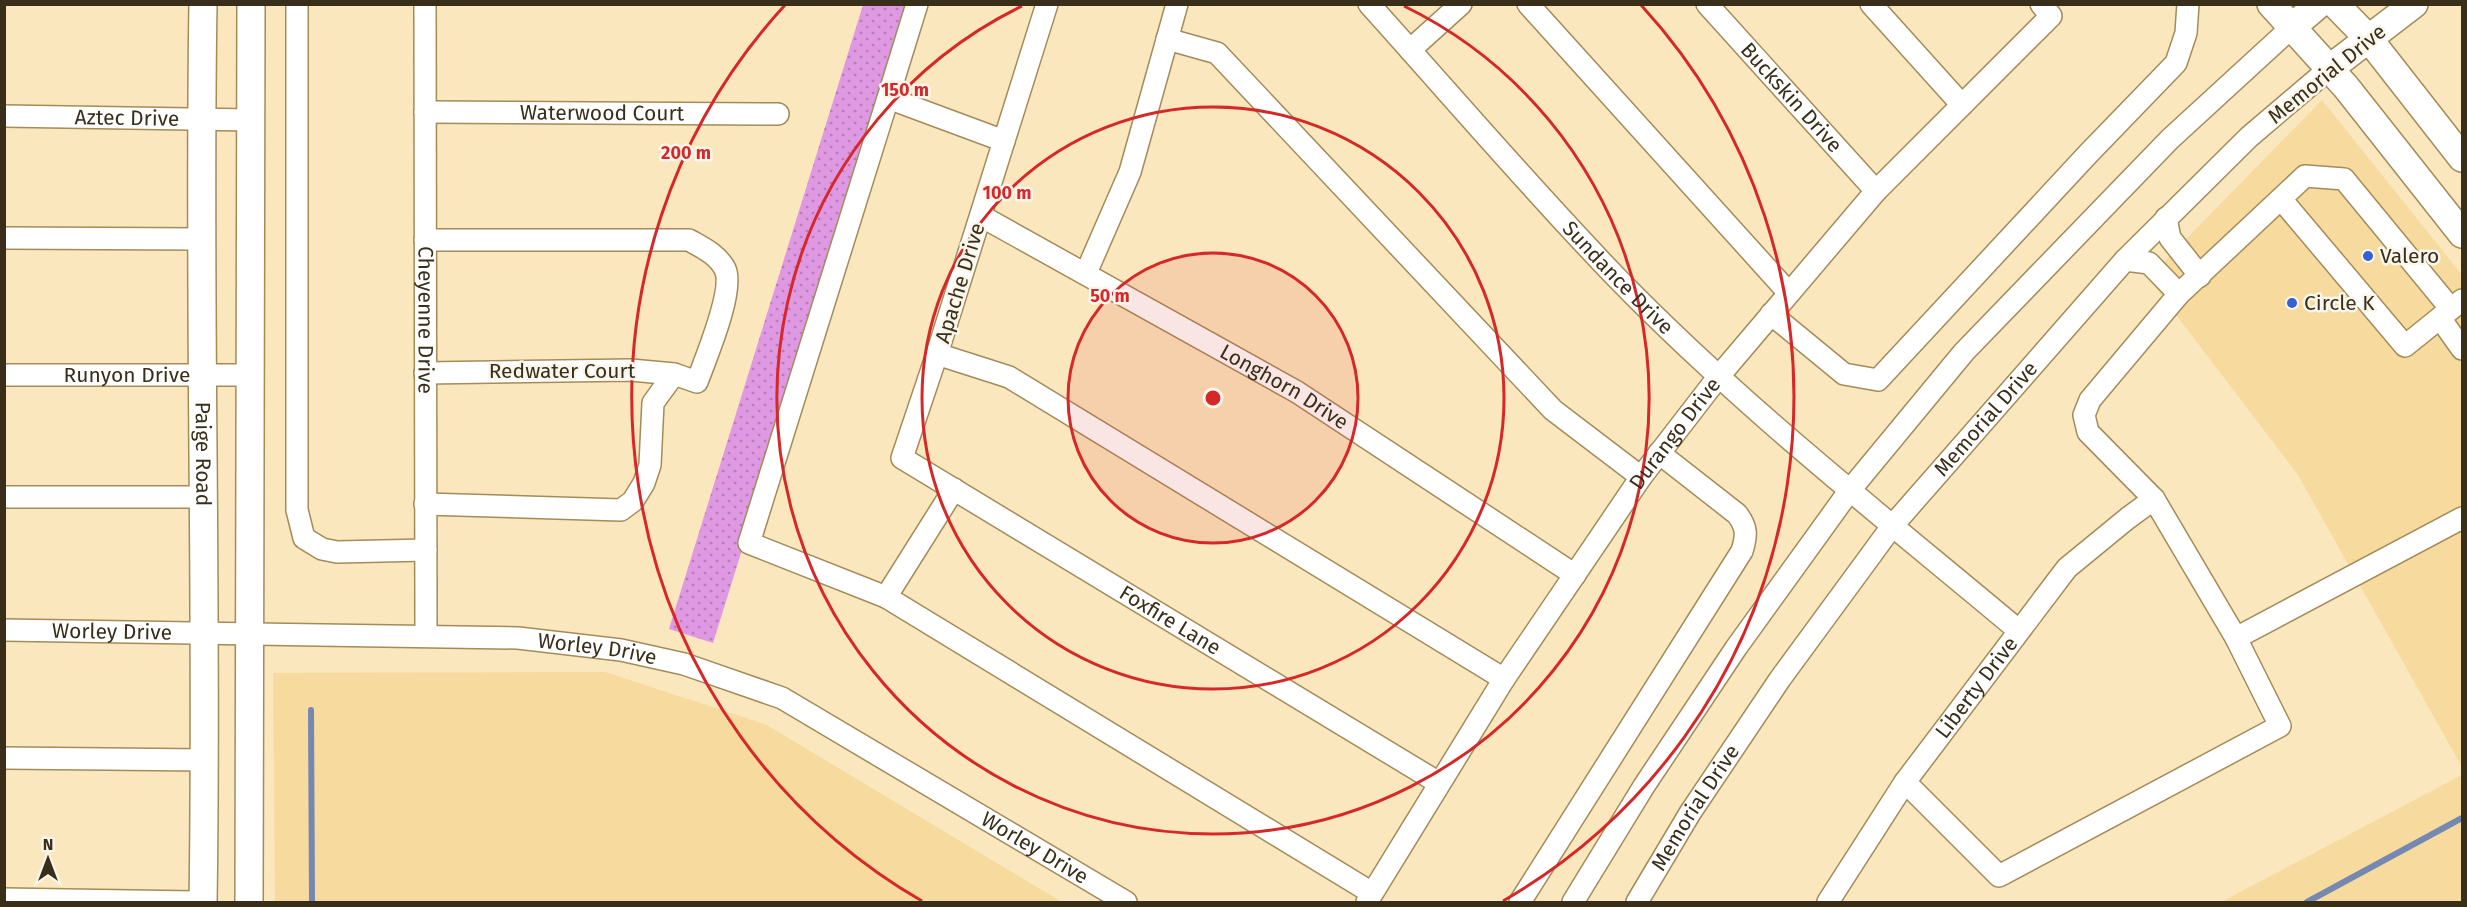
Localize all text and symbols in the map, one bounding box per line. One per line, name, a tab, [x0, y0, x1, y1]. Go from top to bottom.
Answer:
street label: Memorial Drive	[2263, 19, 2391, 129]
street label: Buckskin Drive	[1735, 37, 1848, 158]
text: 150 m	[881, 79, 929, 101]
street label: Waterwood Court	[520, 100, 685, 126]
street label: Aztec Drive	[74, 104, 180, 132]
text: 200 m	[661, 142, 711, 164]
text: 100 m	[983, 182, 1031, 204]
street label: Sundance Drive	[1557, 216, 1679, 340]
street label: Apache Drive	[929, 220, 991, 346]
place label: Valero	[2380, 243, 2439, 269]
street label: Cheyenne Drive	[412, 246, 439, 394]
marker: Valero	[2361, 249, 2375, 263]
text: 50 m	[1090, 285, 1130, 307]
place label: Circle K	[2304, 290, 2375, 316]
marker: Circle K	[2285, 296, 2299, 310]
street label: Longhorn Drive	[1215, 339, 1353, 435]
street label: Memorial Drive	[1929, 356, 2043, 482]
street label: Redwater Court	[489, 358, 636, 384]
street label: Runyon Drive	[64, 362, 190, 388]
street label: Durango Drive	[1623, 372, 1726, 494]
centre of rings	[1203, 388, 1223, 408]
street label: Paige Road	[190, 402, 216, 506]
street label: Foxfire Lane	[1115, 580, 1226, 661]
street label: Worley Drive	[52, 618, 172, 646]
street label: Worley Drive	[536, 627, 659, 671]
street label: Liberty Drive	[1930, 631, 2023, 744]
street label: Memorial Drive	[1646, 740, 1745, 875]
street label: Worley Drive	[977, 806, 1093, 890]
north arrow	[18, 829, 78, 889]
text: N	[43, 835, 53, 854]

